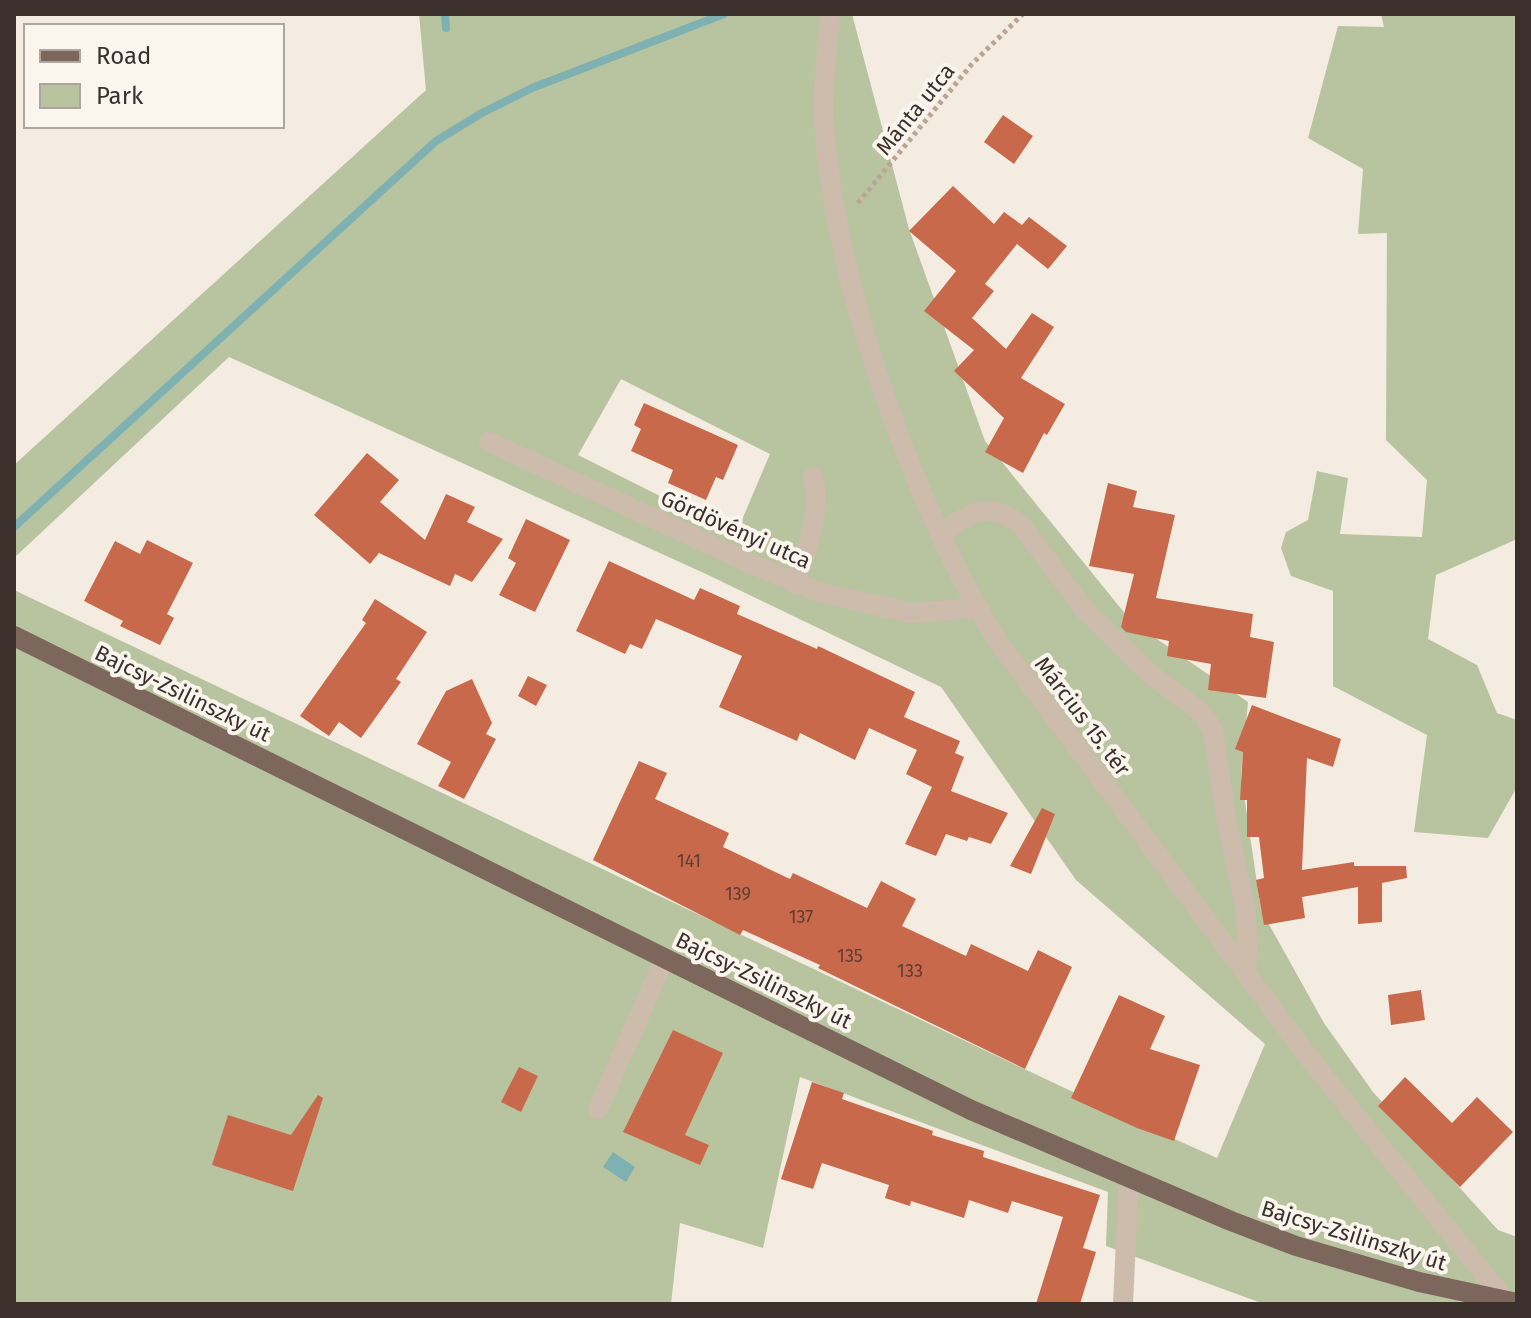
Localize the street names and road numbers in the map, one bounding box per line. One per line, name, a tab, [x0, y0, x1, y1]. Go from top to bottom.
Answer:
street label: Mánta utca	[870, 58, 961, 161]
street label: Gördövényi utca	[657, 484, 815, 575]
street label: Bajcsy-Zsilinszky út	[90, 639, 275, 748]
street label: Március 15. tér	[1029, 651, 1137, 782]
street label: Bajcsy-Zsilinszky út	[671, 926, 856, 1035]
street label: Bajcsy-Zsilinszky út	[1258, 1194, 1450, 1277]

